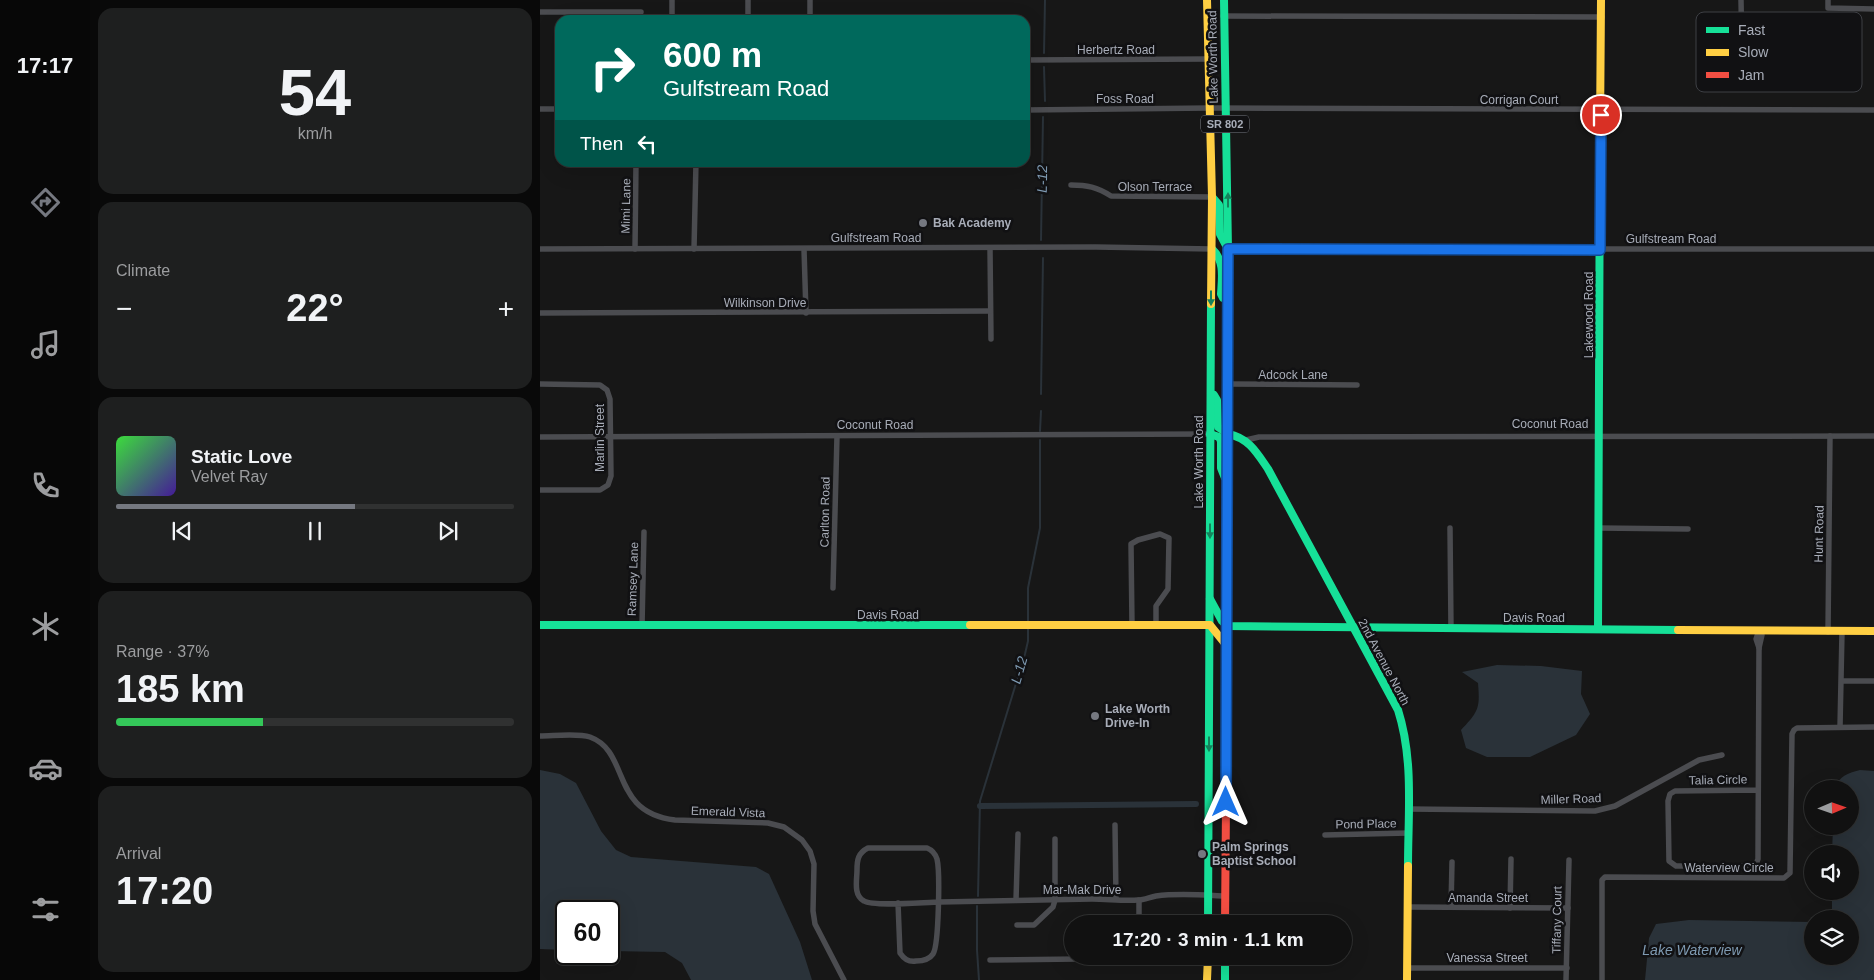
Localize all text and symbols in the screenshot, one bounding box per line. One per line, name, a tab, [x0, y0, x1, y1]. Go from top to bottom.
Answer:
street label: Lake Worth Road	[1205, 10, 1221, 104]
legend	[1696, 12, 1862, 92]
text: Fast	[1738, 22, 1765, 38]
icon: right	[580, 35, 645, 100]
text: 600 m	[663, 35, 762, 74]
street label: Herbertz Road	[1077, 43, 1155, 57]
text: Slow	[1738, 44, 1769, 60]
text: 17:17	[17, 53, 73, 78]
text: 54	[279, 56, 351, 129]
text: Jam	[1738, 67, 1764, 83]
text: Gulfstream Road	[663, 76, 829, 101]
street label: Foss Road	[1096, 92, 1154, 106]
street label: Corrigan Court	[1480, 93, 1559, 107]
pin	[1580, 94, 1622, 136]
icon: arrive	[1587, 101, 1615, 129]
road number: SR 802	[1201, 116, 1249, 132]
text: km/h	[298, 125, 332, 142]
icon: left	[633, 130, 661, 158]
text: Then	[580, 133, 623, 154]
water label: L-12	[1034, 165, 1050, 193]
street label: Mimi Lane	[619, 178, 633, 234]
street label: Olson Terrace	[1118, 180, 1193, 194]
icon: directions	[28, 185, 63, 220]
one-way arrow	[1224, 192, 1232, 208]
place label: Bak Academy	[933, 216, 1012, 230]
marker: Bak Academy	[917, 217, 929, 229]
street label: Gulfstream Road	[831, 231, 921, 245]
street label: Gulfstream Road	[1626, 232, 1716, 246]
text: Climate	[116, 262, 170, 279]
street label: Lakewood Road	[1582, 272, 1596, 358]
text: 22°	[286, 287, 344, 329]
one-way arrow	[1207, 290, 1215, 306]
text: −	[116, 293, 132, 324]
text: +	[498, 293, 514, 324]
street label: Wilkinson Drive	[724, 296, 807, 310]
icon: music	[28, 327, 63, 362]
street label: Adcock Lane	[1258, 368, 1328, 382]
street label: Marlin Street	[593, 403, 607, 472]
street label: Lake Worth Road	[1192, 415, 1206, 509]
street label: Coconut Road	[1512, 417, 1588, 431]
street label: Coconut Road	[837, 418, 913, 432]
text: Static Love	[191, 446, 292, 467]
icon: phone	[28, 468, 63, 503]
text: Velvet Ray	[191, 468, 267, 485]
street label: Carlton Road	[817, 477, 833, 547]
street label: Hunt Road	[1812, 505, 1826, 563]
icon: previous	[168, 517, 196, 545]
icon: pause	[301, 517, 329, 545]
icon: next	[434, 517, 462, 545]
one-way arrow	[1206, 523, 1214, 539]
street label: Ramsey Lane	[625, 541, 641, 616]
street label: Davis Road	[857, 608, 919, 622]
icon: climate	[28, 609, 63, 644]
street label: Davis Road	[1503, 611, 1565, 625]
street label: 2nd Avenue North	[1355, 616, 1413, 708]
text: Range · 37%	[116, 643, 209, 660]
water label: L-12	[1007, 654, 1031, 686]
text: 185 km	[116, 668, 245, 710]
place label: Lake Worth Drive-In	[1105, 702, 1170, 730]
marker: Lake Worth Drive-In	[1089, 710, 1101, 722]
one-way arrow	[1205, 737, 1213, 753]
icon: car	[28, 751, 63, 786]
street label: Talia Circle	[1689, 772, 1748, 788]
position arrow	[1199, 775, 1251, 827]
north arrow	[1804, 780, 1859, 835]
map controls	[1804, 780, 1859, 965]
street label: Miller Road	[1540, 791, 1602, 807]
street label: Emerald Vista	[691, 804, 766, 820]
street label: Pond Place	[1335, 816, 1397, 832]
place label: Palm Springs Baptist School	[1212, 840, 1296, 868]
text: Arrival	[116, 845, 161, 862]
button: sound	[1804, 845, 1859, 900]
marker: Palm Springs Baptist School	[1196, 848, 1208, 860]
street label: Waterview Circle	[1684, 861, 1774, 875]
text: 17:20	[116, 870, 213, 912]
street label: Mar-Mak Drive	[1043, 883, 1122, 897]
street label: Tiffany Court	[1549, 885, 1565, 954]
street label: Amanda Street	[1448, 891, 1529, 905]
icon: filters	[28, 892, 63, 927]
speed limit sign: 60	[555, 900, 620, 965]
button: layers	[1804, 910, 1859, 965]
text: 17:20 · 3 min · 1.1 km	[1112, 929, 1304, 950]
water label: Lake Waterview	[1642, 942, 1743, 958]
street label: Vanessa Street	[1446, 951, 1528, 965]

